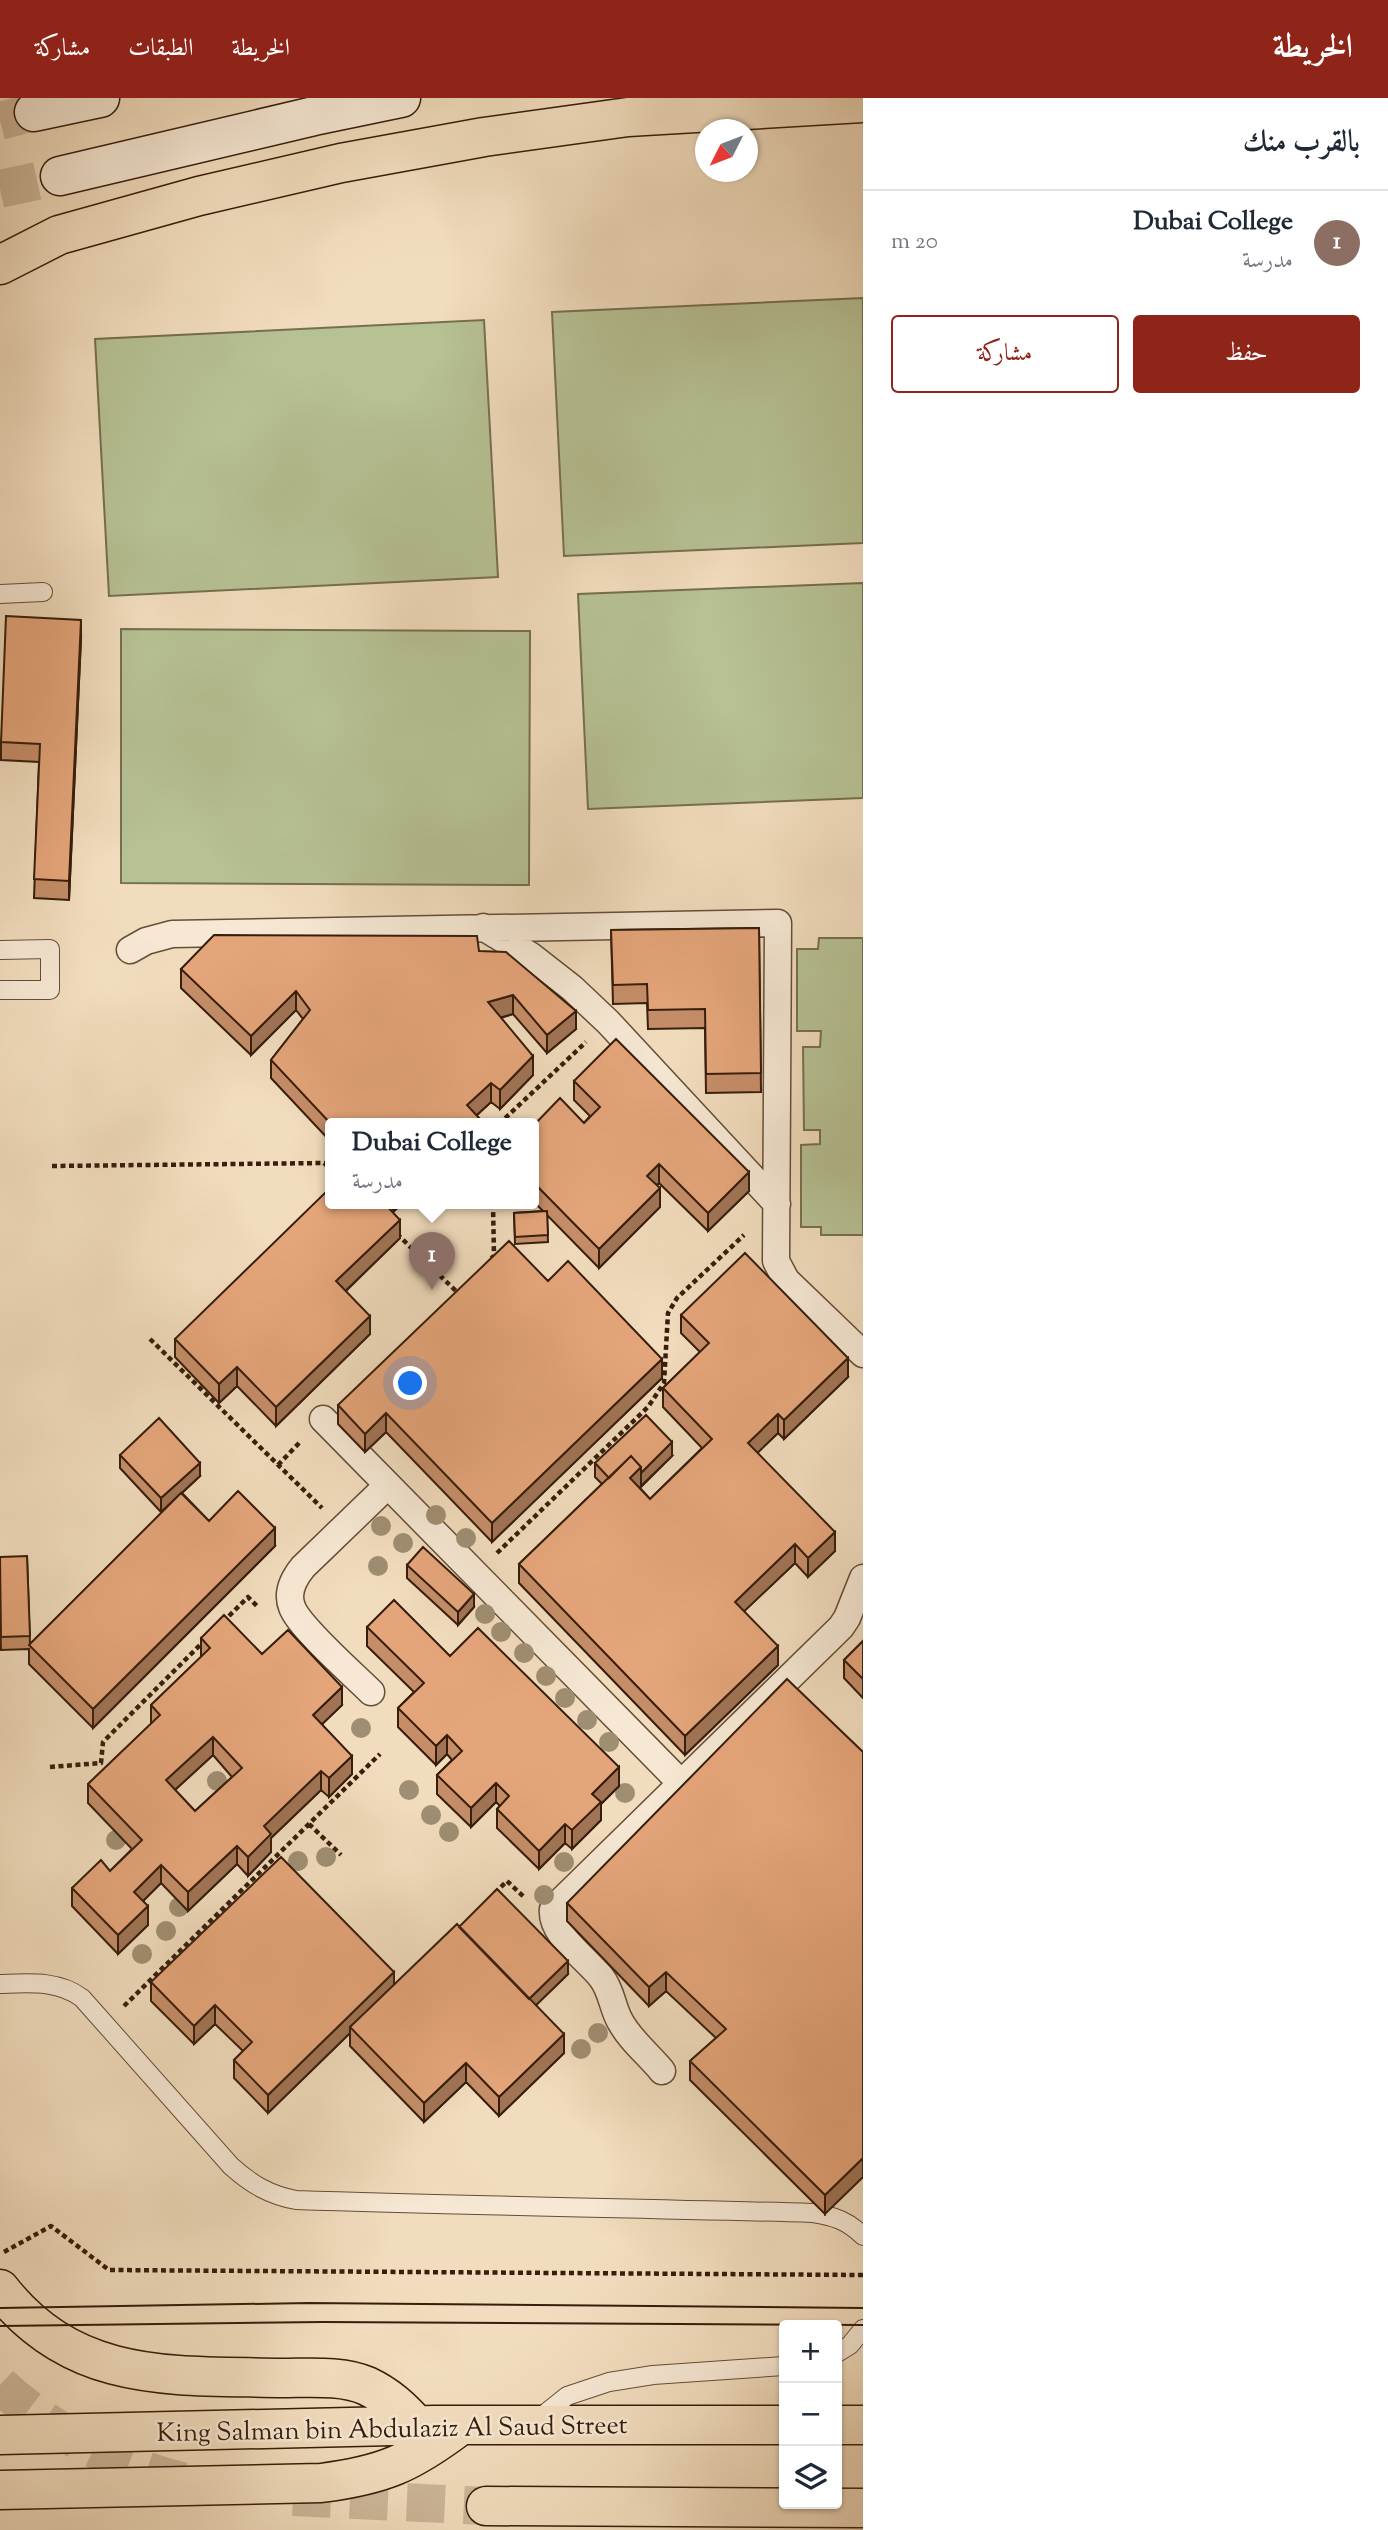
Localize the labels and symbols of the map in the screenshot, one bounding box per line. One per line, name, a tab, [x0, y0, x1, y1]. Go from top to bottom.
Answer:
north arrow	[695, 119, 758, 182]
pin: 1	[409, 1232, 455, 1290]
your location	[393, 1366, 427, 1400]
street label: King Salman bin Abdulaziz Al Saud Street	[156, 2408, 628, 2453]

